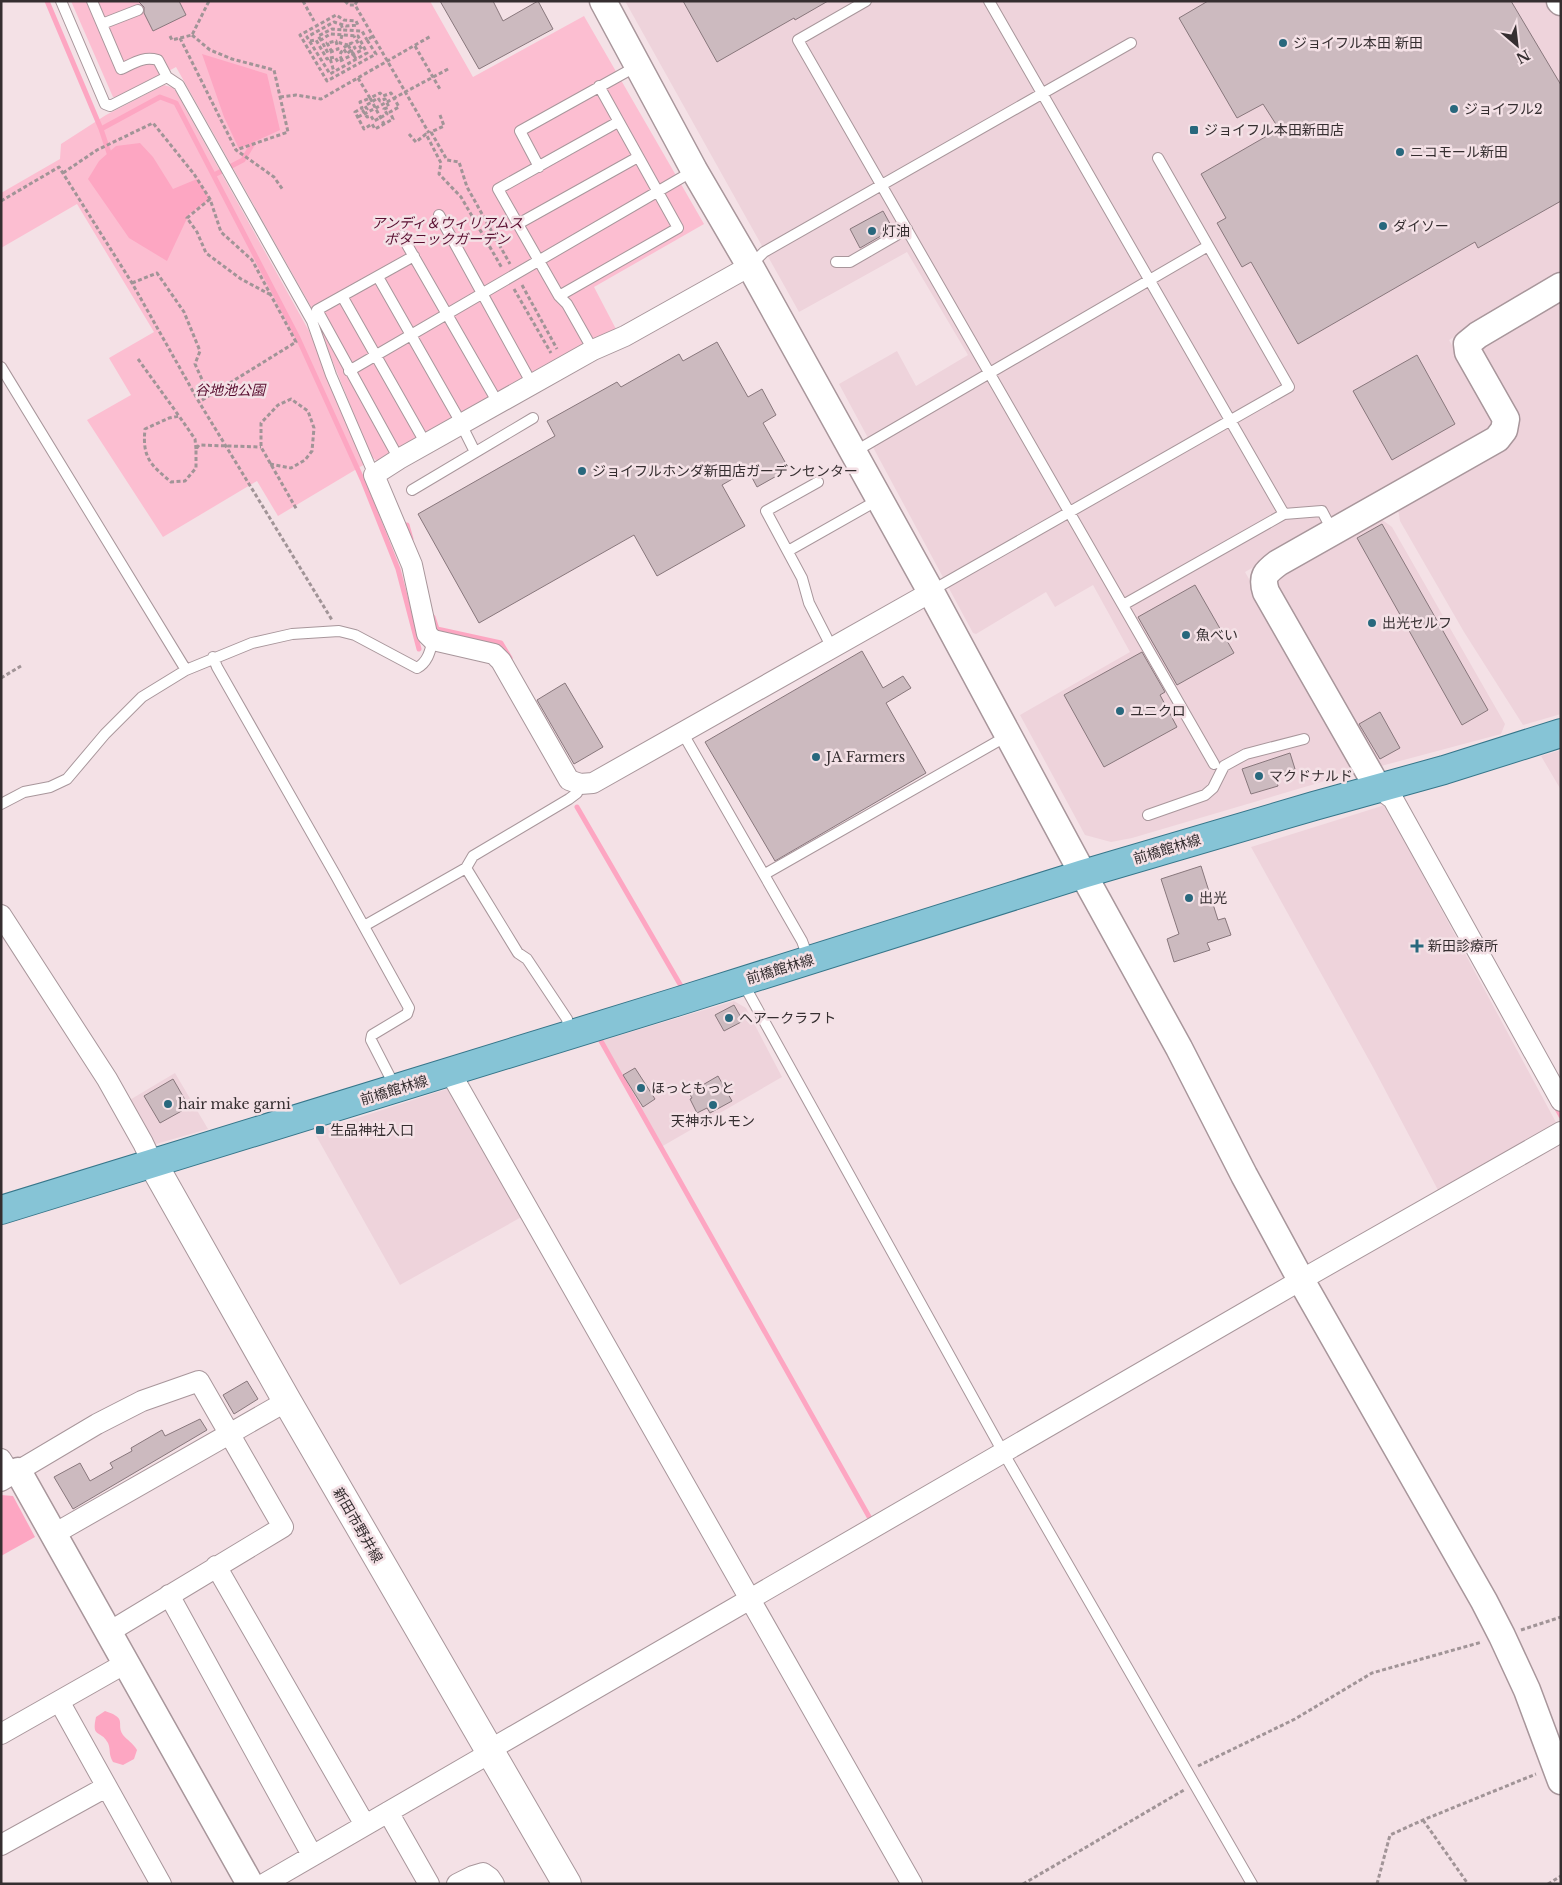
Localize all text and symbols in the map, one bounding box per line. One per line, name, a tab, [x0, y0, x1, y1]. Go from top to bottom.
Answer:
north arrow	[1492, 20, 1542, 70]
place label: ジョイフル本田 新田	[1293, 34, 1423, 52]
marker: ジョイフル本田 新田	[1277, 37, 1289, 49]
text: N	[1513, 45, 1533, 68]
place label: ジョイフル2	[1464, 100, 1543, 118]
marker: ジョイフル2	[1448, 103, 1460, 115]
place label: ジョイフル本田新田店	[1204, 121, 1344, 139]
marker: ジョイフル本田新田店	[1188, 124, 1200, 136]
place label: ニコモール新田	[1410, 143, 1508, 161]
marker: ニコモール新田	[1394, 146, 1406, 158]
park label: アンディ＆ウィリアムス ボタニックガーデン	[371, 214, 523, 248]
place label: ダイソー	[1393, 217, 1449, 235]
marker: ダイソー	[1377, 220, 1389, 232]
place label: 灯油	[882, 222, 910, 240]
marker: 灯油	[866, 225, 878, 237]
park label: 谷地池公園	[195, 381, 267, 399]
place label: ジョイフルホンダ新田店ガーデンセンター	[592, 462, 858, 480]
marker: ジョイフルホンダ新田店ガーデンセンター	[576, 465, 588, 477]
place label: 出光セルフ	[1382, 614, 1452, 632]
marker: 出光セルフ	[1366, 617, 1378, 629]
place label: 魚べい	[1196, 626, 1238, 644]
marker: 魚べい	[1180, 629, 1192, 641]
place label: ユニクロ	[1130, 702, 1186, 720]
marker: ユニクロ	[1114, 705, 1126, 717]
place label: JA Farmers	[824, 748, 905, 766]
marker: JA Farmers	[810, 751, 822, 763]
place label: マクドナルド	[1269, 767, 1353, 785]
marker: マクドナルド	[1253, 770, 1265, 782]
street label: 前橋館林線	[1131, 830, 1203, 868]
place label: 出光	[1199, 889, 1227, 907]
marker: 出光	[1183, 892, 1195, 904]
place label: 新田診療所	[1428, 937, 1498, 955]
marker: 新田診療所	[1410, 939, 1424, 953]
street label: 前橋館林線	[744, 950, 816, 988]
place label: ヘアークラフト	[739, 1009, 836, 1027]
marker: ヘアークラフト	[723, 1012, 735, 1024]
street label: 前橋館林線	[358, 1071, 430, 1109]
place label: ほっともっと	[651, 1079, 735, 1097]
marker: ほっともっと	[635, 1082, 647, 1094]
place label: hair make garni	[178, 1095, 291, 1113]
marker: hair make garni	[162, 1098, 174, 1110]
marker: 天神ホルモン	[707, 1099, 719, 1111]
place label: 天神ホルモン	[671, 1112, 755, 1130]
place label: 生品神社入口	[330, 1121, 414, 1139]
marker: 生品神社入口	[314, 1124, 326, 1136]
street label: 新田市野井線	[329, 1484, 387, 1566]

